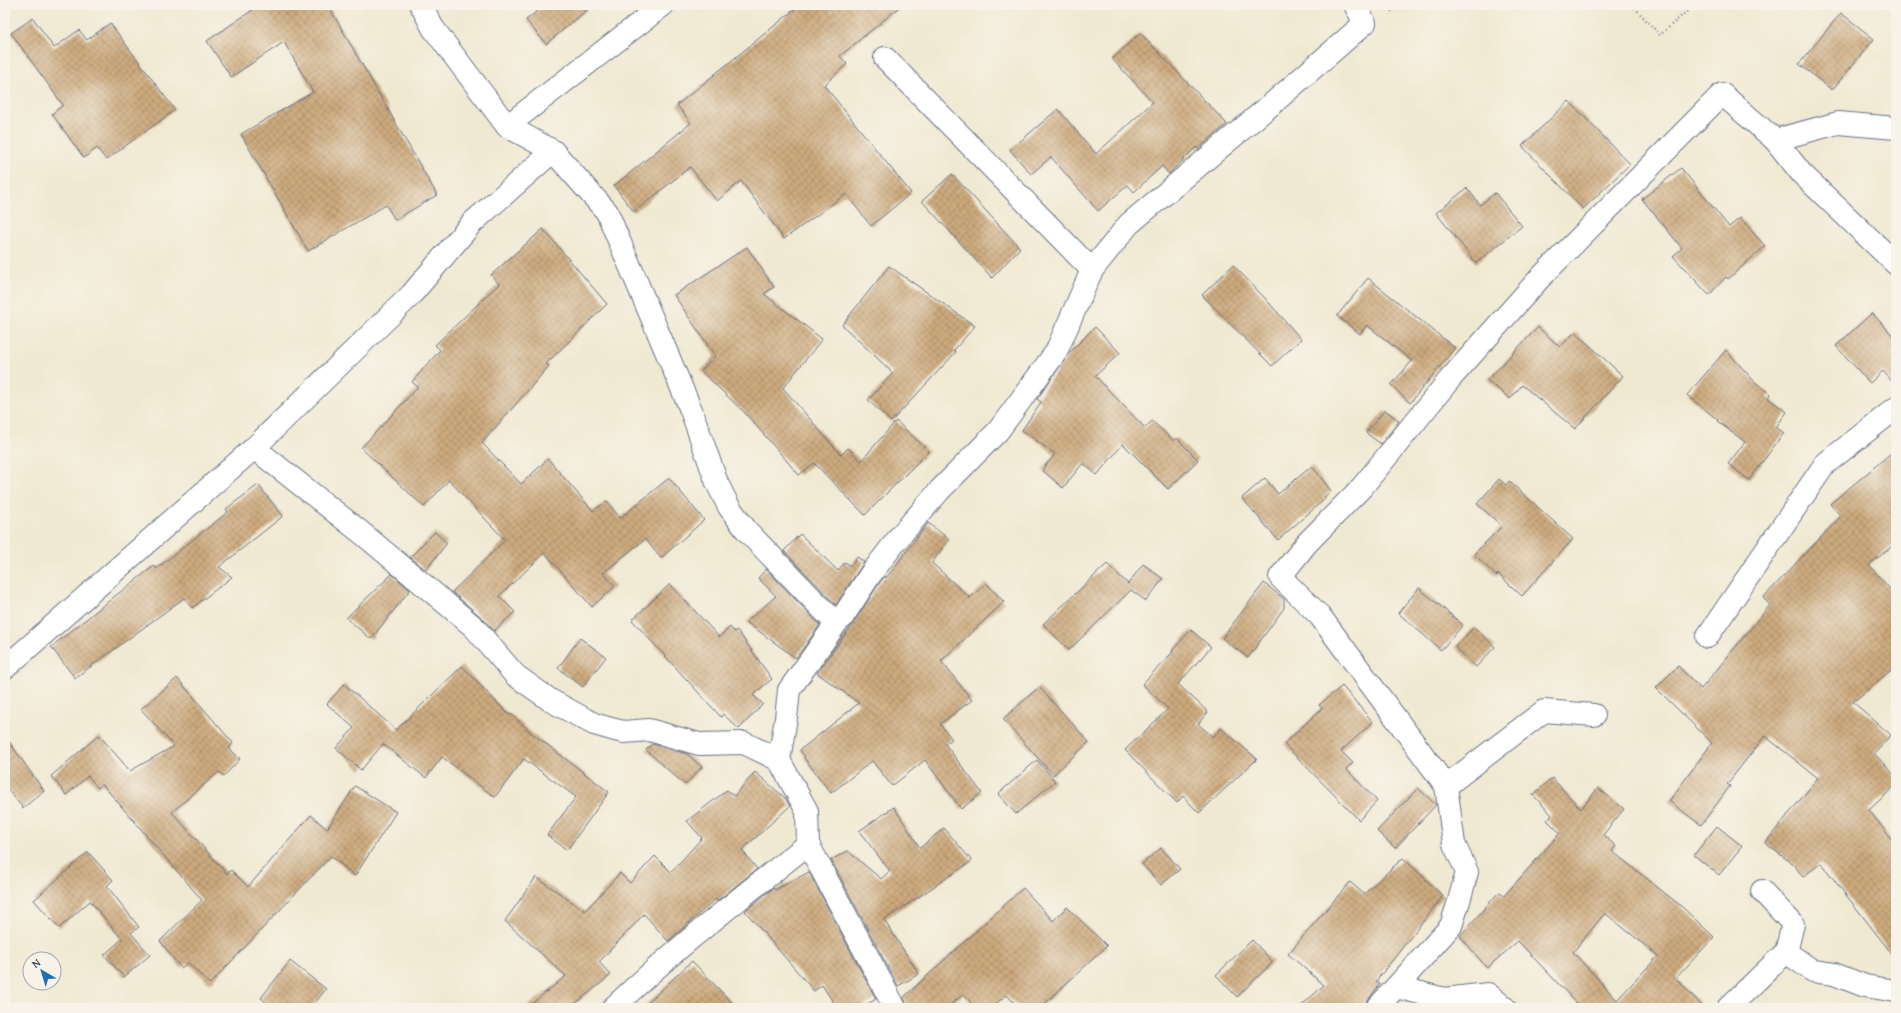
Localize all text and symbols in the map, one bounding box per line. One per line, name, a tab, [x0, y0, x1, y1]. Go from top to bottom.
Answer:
north arrow	[22, 951, 62, 991]
text: N	[28, 954, 44, 972]

